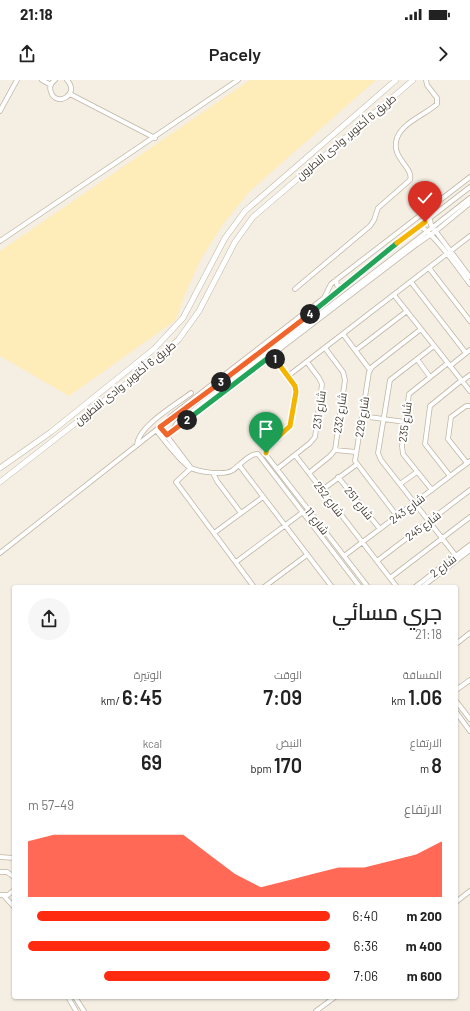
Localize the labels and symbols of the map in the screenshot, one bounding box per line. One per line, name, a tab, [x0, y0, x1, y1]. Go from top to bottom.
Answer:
street label: طريق 6 أكتوبر, وادى النطرون	[293, 91, 399, 183]
pin	[408, 181, 442, 222]
pin: 4	[300, 304, 320, 324]
street label: طريق 6 أكتوبر, وادى النطرون	[71, 338, 179, 428]
pin: 1	[265, 349, 285, 369]
pin: 3	[211, 372, 231, 392]
street label: شارع 231	[309, 390, 330, 430]
street label: شارع 232	[330, 392, 351, 434]
street label: شارع 229	[352, 396, 373, 439]
street label: شارع 235	[395, 401, 416, 443]
pin: 2	[177, 410, 197, 430]
pin	[249, 412, 283, 453]
street label: شارع 252	[310, 479, 347, 520]
street label: شارع 251	[341, 484, 377, 523]
street label: شارع 243	[386, 491, 428, 528]
street label: شارع 11	[301, 504, 332, 538]
street label: شارع 245	[402, 508, 444, 545]
street label: شارع 2	[427, 552, 460, 581]

